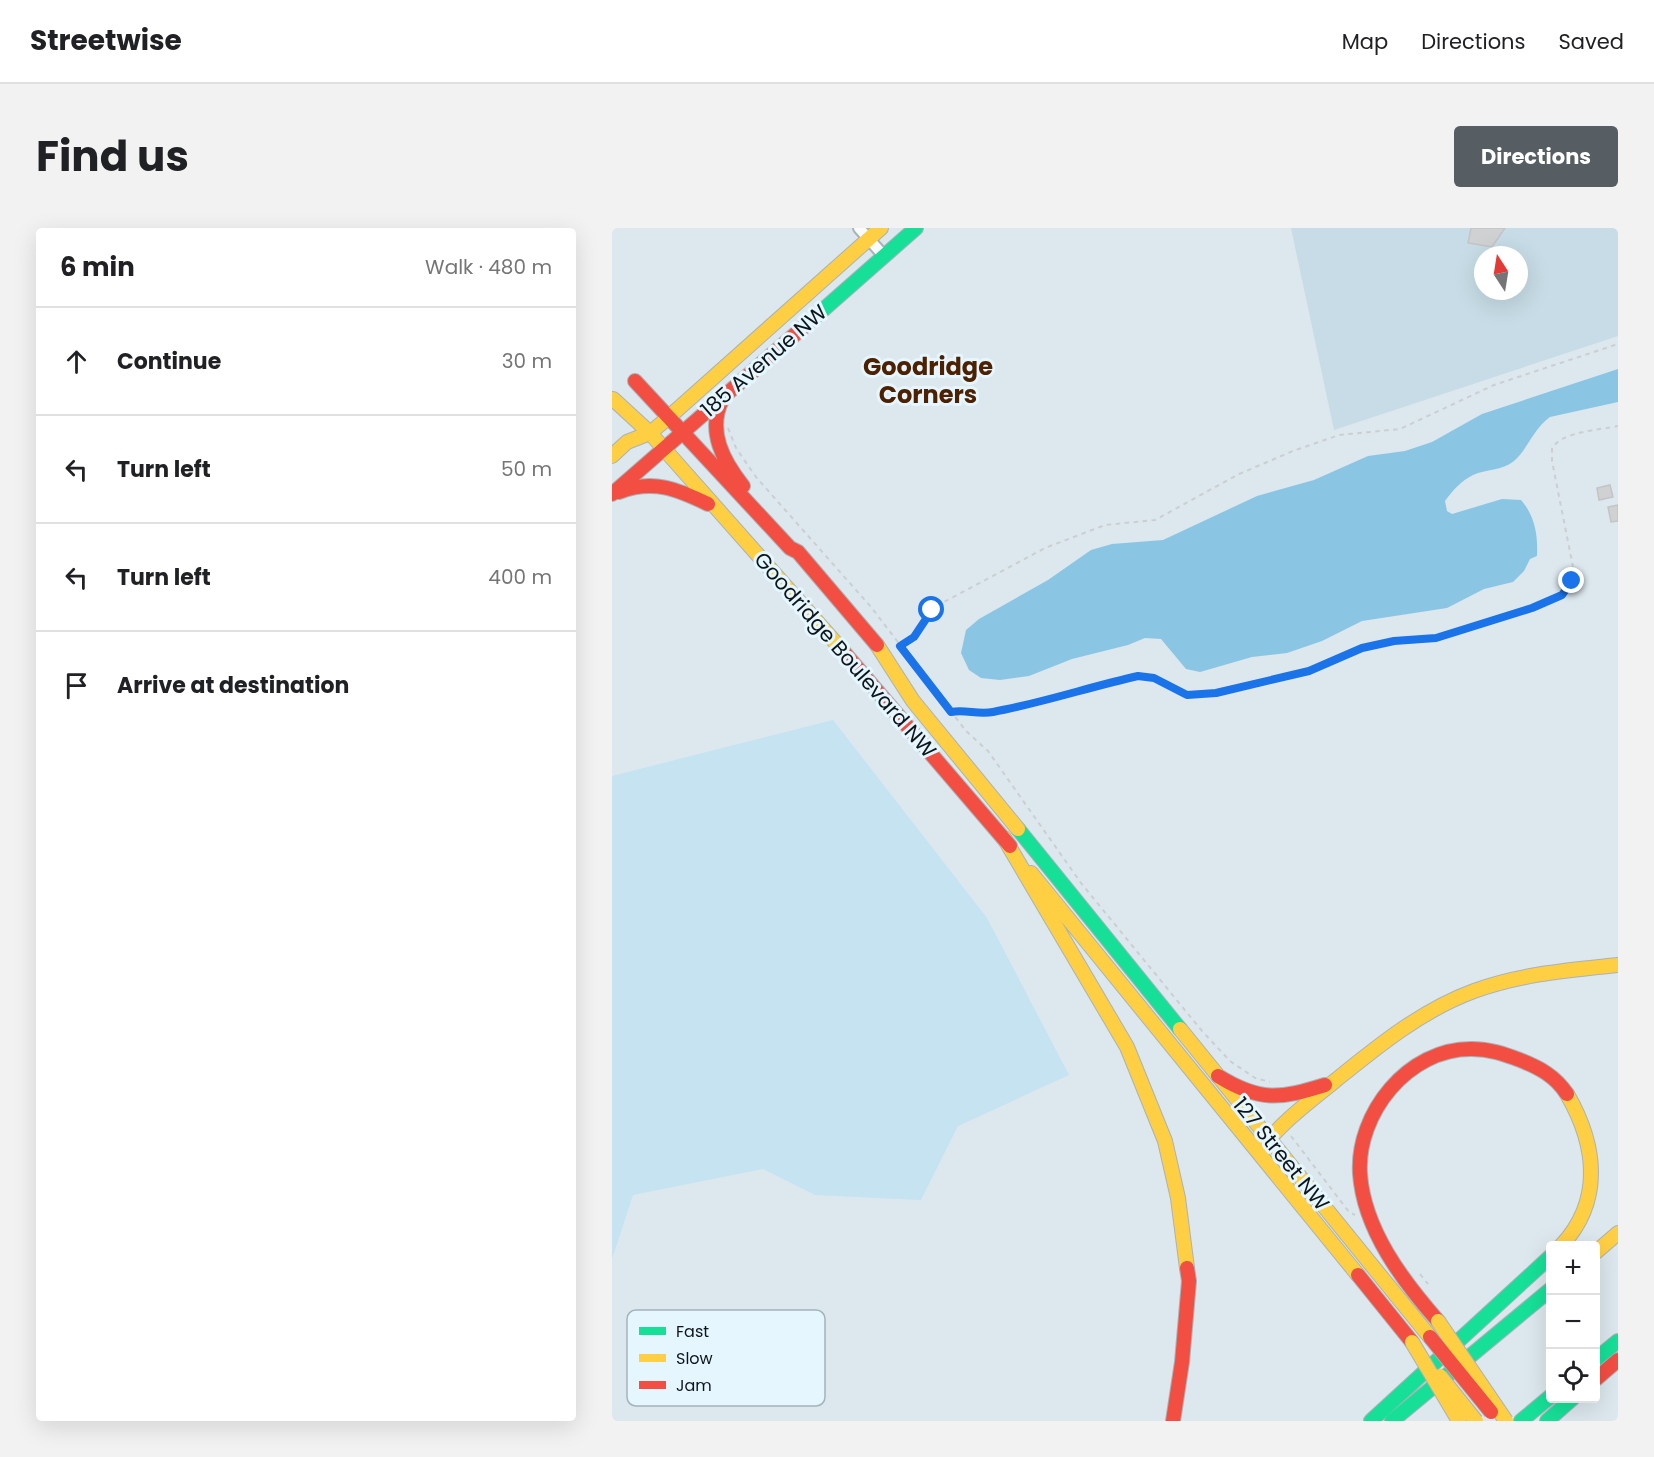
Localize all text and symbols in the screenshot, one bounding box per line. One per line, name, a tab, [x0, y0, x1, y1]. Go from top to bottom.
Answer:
text: Streetwise	[30, 21, 182, 60]
text: Map	[1342, 27, 1388, 56]
text: Directions	[1421, 27, 1525, 56]
text: Saved	[1558, 27, 1624, 56]
button: Directions	[1454, 126, 1618, 187]
text: Find us	[36, 127, 189, 186]
north arrow	[1474, 246, 1528, 300]
text: 6 min	[60, 249, 135, 285]
text: Walk · 480 m	[425, 253, 552, 281]
street label: 185 Avenue NW	[694, 297, 833, 424]
icon: ahead	[60, 345, 93, 378]
text: Continue	[117, 346, 221, 377]
text: 30 m	[502, 347, 552, 375]
district label: Goodridge Corners	[863, 350, 993, 411]
icon: left	[60, 453, 93, 486]
text: Turn left	[117, 454, 211, 485]
text: 50 m	[501, 455, 552, 483]
street label: Goodridge Boulevard NW	[748, 545, 943, 764]
icon: left	[60, 561, 93, 594]
text: Turn left	[117, 562, 211, 593]
text: 400 m	[488, 563, 552, 591]
route end	[1558, 567, 1584, 593]
route start	[918, 596, 944, 622]
icon: arrive	[60, 669, 93, 702]
text: Arrive at destination	[117, 670, 349, 701]
street label: 127 Street NW	[1227, 1091, 1336, 1217]
map controls	[1546, 1241, 1600, 1403]
button: +	[1546, 1241, 1600, 1295]
button: −	[1546, 1295, 1600, 1349]
legend	[627, 1310, 825, 1406]
text: Fast	[676, 1320, 709, 1343]
text: Slow	[676, 1347, 713, 1370]
button: locate	[1546, 1349, 1600, 1403]
text: Jam	[676, 1374, 712, 1397]

